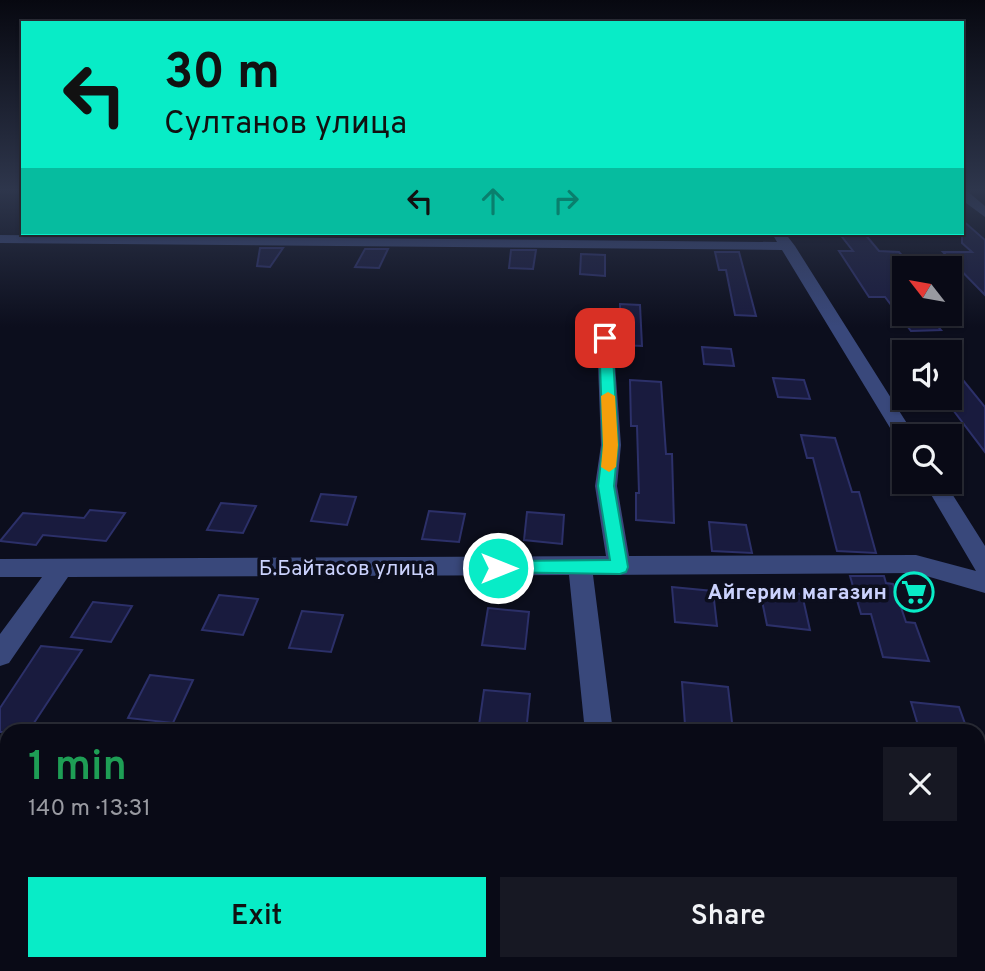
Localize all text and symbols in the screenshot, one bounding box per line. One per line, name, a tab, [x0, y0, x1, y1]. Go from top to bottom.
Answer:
text: 30 m	[164, 44, 280, 106]
icon: left	[49, 49, 140, 140]
text: Султанов улица	[164, 105, 407, 145]
icon: left	[401, 182, 439, 220]
icon: ahead	[474, 182, 512, 220]
icon: right	[547, 182, 585, 220]
north arrow	[892, 256, 962, 326]
map controls	[892, 256, 962, 494]
pin	[575, 308, 635, 368]
icon: arrive	[586, 319, 624, 357]
button: sound	[892, 340, 962, 410]
button: search	[892, 424, 962, 494]
position arrow	[461, 531, 535, 605]
street label: Б.Байтасов улица	[259, 556, 435, 583]
supermarket icon: Айгерим магазин	[893, 571, 935, 613]
place label: Айгерим магазин	[707, 580, 887, 607]
text: 1 min	[28, 742, 127, 795]
button: close	[883, 747, 957, 821]
text: 140 m · 13:31	[28, 795, 151, 824]
button: Exit	[28, 877, 486, 957]
button: Share	[500, 877, 957, 957]

